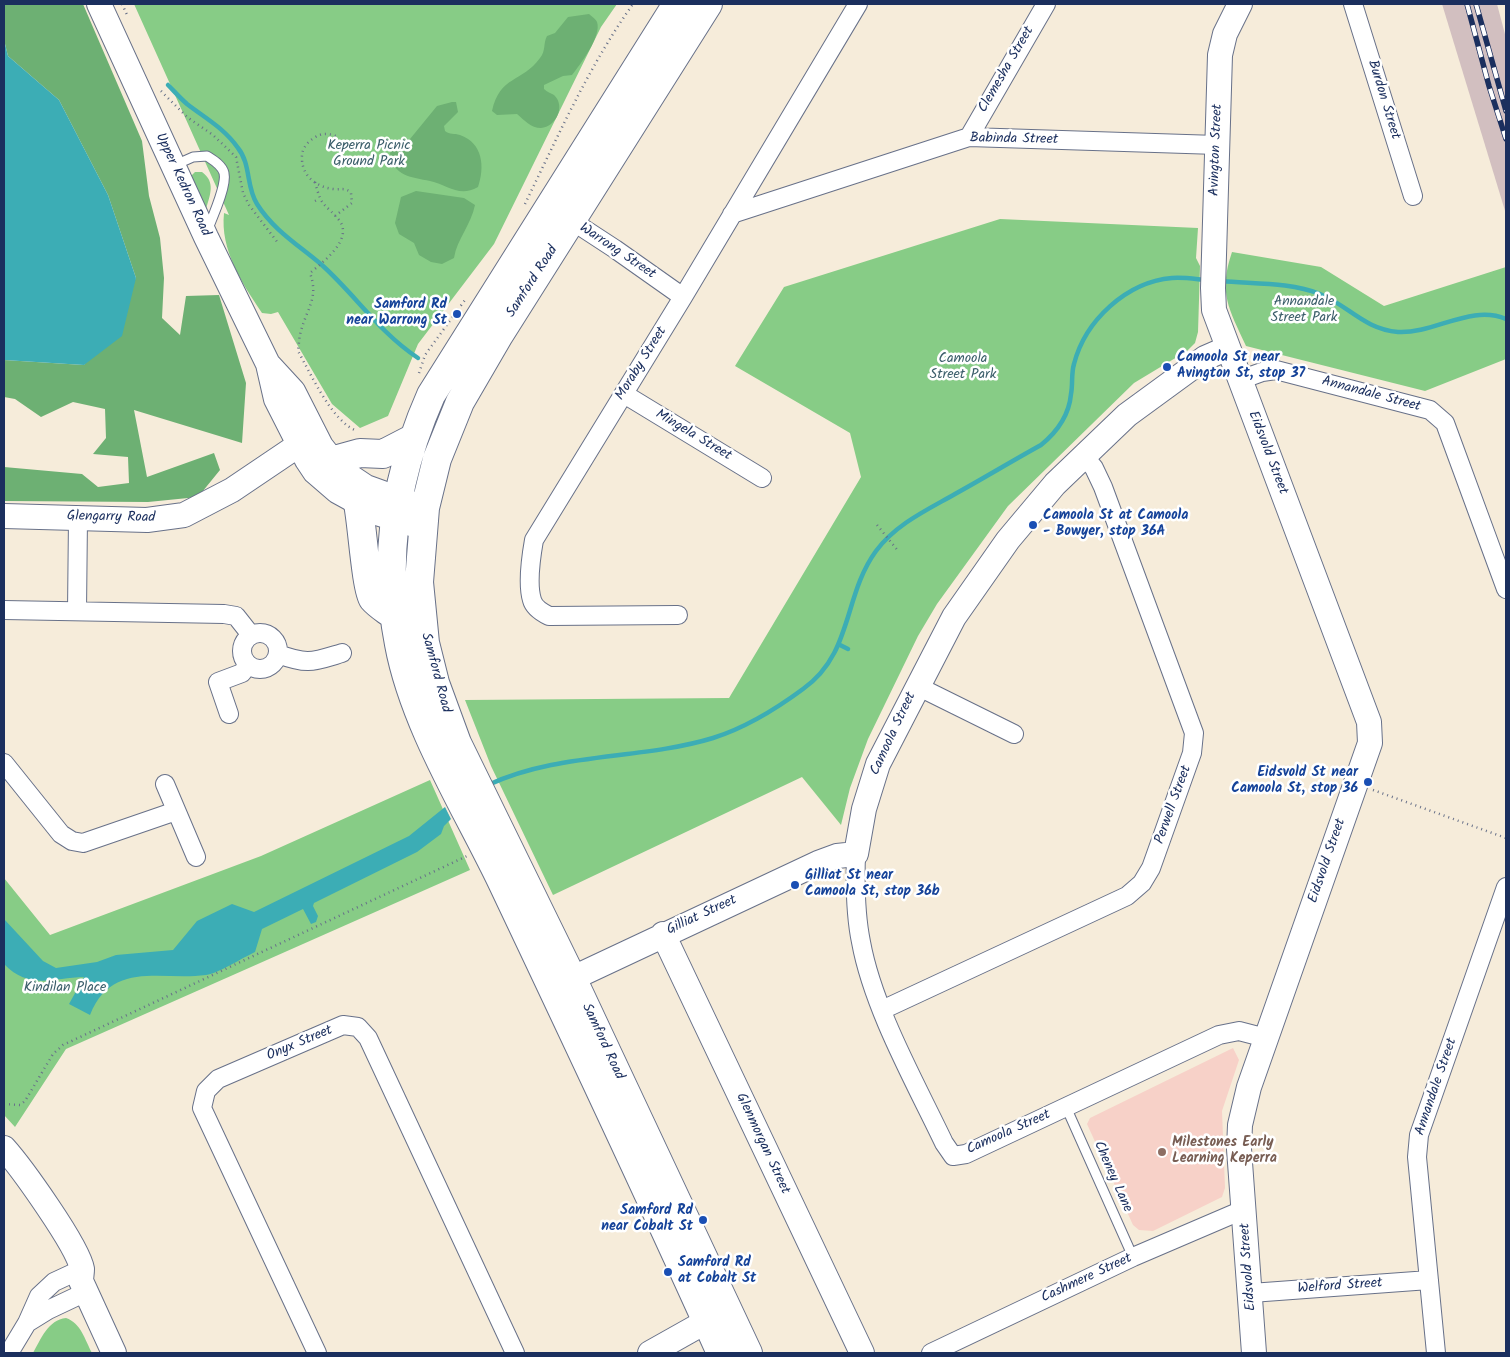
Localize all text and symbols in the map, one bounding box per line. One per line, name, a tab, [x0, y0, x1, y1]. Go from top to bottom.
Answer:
street label: Clemesha Street	[976, 24, 1038, 116]
street label: Burdon Street	[1363, 58, 1403, 142]
street label: Avington Street	[1207, 104, 1227, 196]
street label: Upper Kedron Road	[151, 131, 213, 239]
street label: Babinda Street	[970, 131, 1058, 149]
park label: Keperra Picnic Ground Park	[327, 139, 411, 172]
street label: Warrong Street	[576, 220, 658, 284]
street label: Samford Road	[504, 243, 562, 321]
park label: Annandale Street Park	[1271, 295, 1337, 328]
place label: Samford Rd near Warrong St	[346, 298, 447, 331]
marker: Samford Rd near Warrong St	[451, 308, 463, 320]
street label: Moraby Street	[613, 324, 671, 404]
place label: Camoola St near Avington St, stop 37	[1177, 351, 1305, 384]
park label: Camoola Street Park	[930, 352, 996, 384]
marker: Camoola St near Avington St, stop 37	[1161, 361, 1173, 373]
street label: Annandale Street	[1320, 374, 1422, 416]
street label: Mingela Street	[652, 407, 734, 465]
street label: Eidsvold Street	[1243, 409, 1291, 497]
street label: Glengarry Road	[67, 509, 155, 527]
place label: Camoola St at Camoola - Bowyer, stop 36A	[1043, 509, 1188, 542]
marker: Camoola St at Camoola - Bowyer, stop 36A	[1027, 519, 1039, 531]
street label: Samford Road	[416, 631, 454, 715]
street label: Camoola Street	[867, 690, 921, 778]
street label: Perwell Street	[1152, 763, 1196, 847]
place label: Eidsvold St near Camoola St, stop 36	[1231, 766, 1358, 799]
marker: Eidsvold St near Camoola St, stop 36	[1362, 776, 1374, 788]
street label: Eidsvold Street	[1306, 817, 1350, 905]
place label: Gilliat St near Camoola St, stop 36b	[805, 869, 940, 902]
marker: Gilliat St near Camoola St, stop 36b	[789, 879, 801, 891]
street label: Gilliat Street	[664, 893, 740, 939]
park label: Kindilan Place	[24, 981, 106, 997]
street label: Samford Road	[577, 1001, 627, 1083]
street label: Onyx Street	[265, 1023, 335, 1065]
street label: Annandale Street	[1412, 1036, 1462, 1138]
street label: Glenmorgan Street	[731, 1091, 793, 1197]
street label: Camoola Street	[965, 1107, 1053, 1159]
place label: Milestones Early Learning Keperra	[1172, 1136, 1277, 1168]
street label: Cheney Lane	[1089, 1139, 1135, 1215]
marker: Milestones Early Learning Keperra	[1156, 1146, 1168, 1158]
place label: Samford Rd near Cobalt St	[601, 1204, 693, 1236]
marker: Samford Rd near Cobalt St	[697, 1214, 709, 1226]
street label: Eidsvold Street	[1238, 1222, 1260, 1312]
street label: Cashmere Street	[1039, 1251, 1135, 1307]
place label: Samford Rd at Cobalt St	[678, 1256, 756, 1288]
marker: Samford Rd at Cobalt St	[662, 1266, 674, 1278]
street label: Welford Street	[1297, 1276, 1383, 1298]

